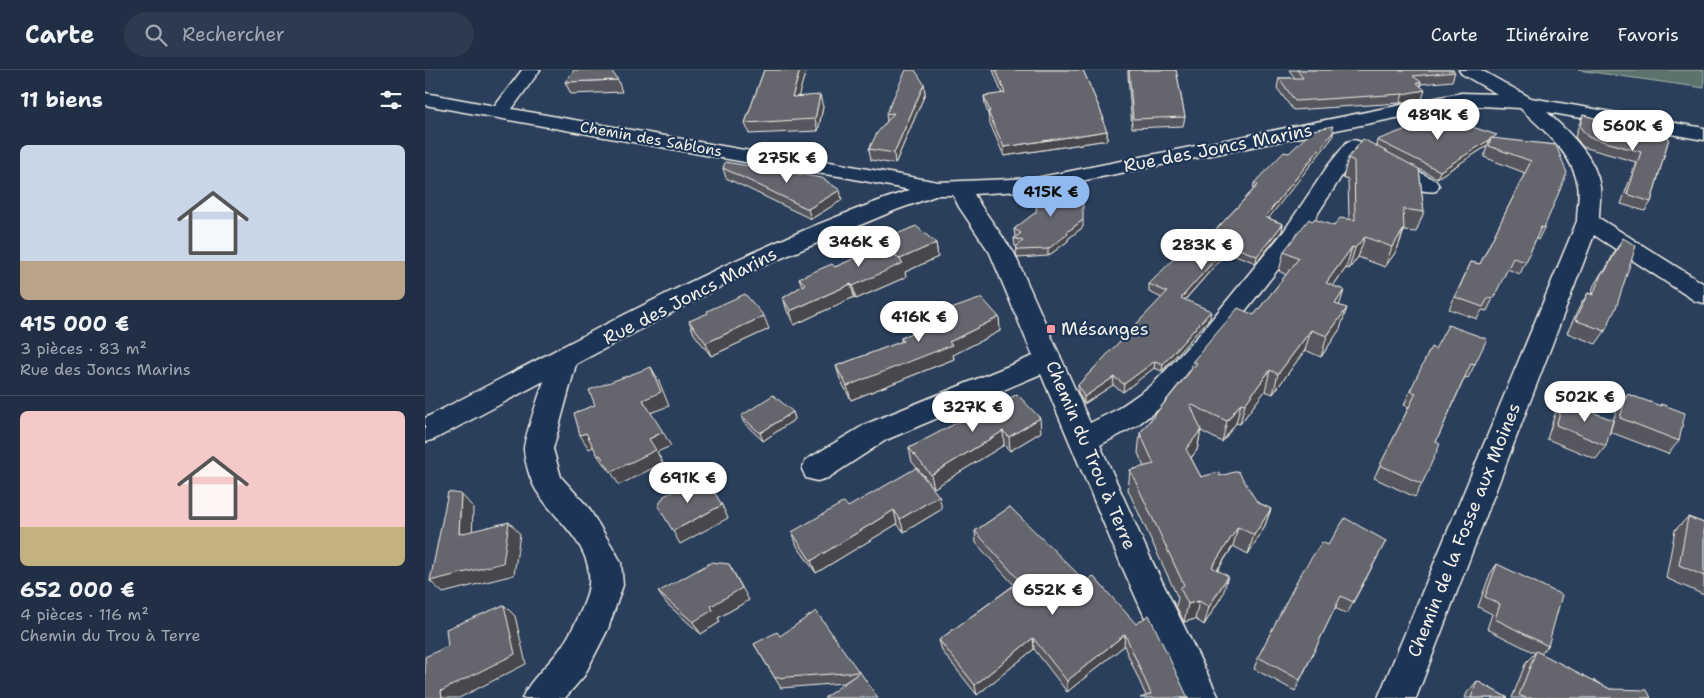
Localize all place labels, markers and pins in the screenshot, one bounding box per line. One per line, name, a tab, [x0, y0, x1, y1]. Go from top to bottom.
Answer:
pin: 489K €	[1397, 98, 1479, 141]
pin: 560K €	[1592, 109, 1674, 152]
pin: 275K €	[746, 142, 828, 184]
pin: 415K €	[1010, 176, 1092, 218]
pin: 346K €	[818, 226, 900, 268]
pin: 283K €	[1161, 228, 1243, 271]
pin: 416K €	[878, 300, 960, 343]
place label: Mésanges	[1061, 317, 1149, 341]
marker: Mésanges	[1045, 323, 1057, 335]
pin: 502K €	[1544, 380, 1626, 423]
pin: 327K €	[932, 390, 1014, 433]
pin: 691K €	[647, 462, 729, 504]
pin: 652K €	[1012, 574, 1094, 616]

